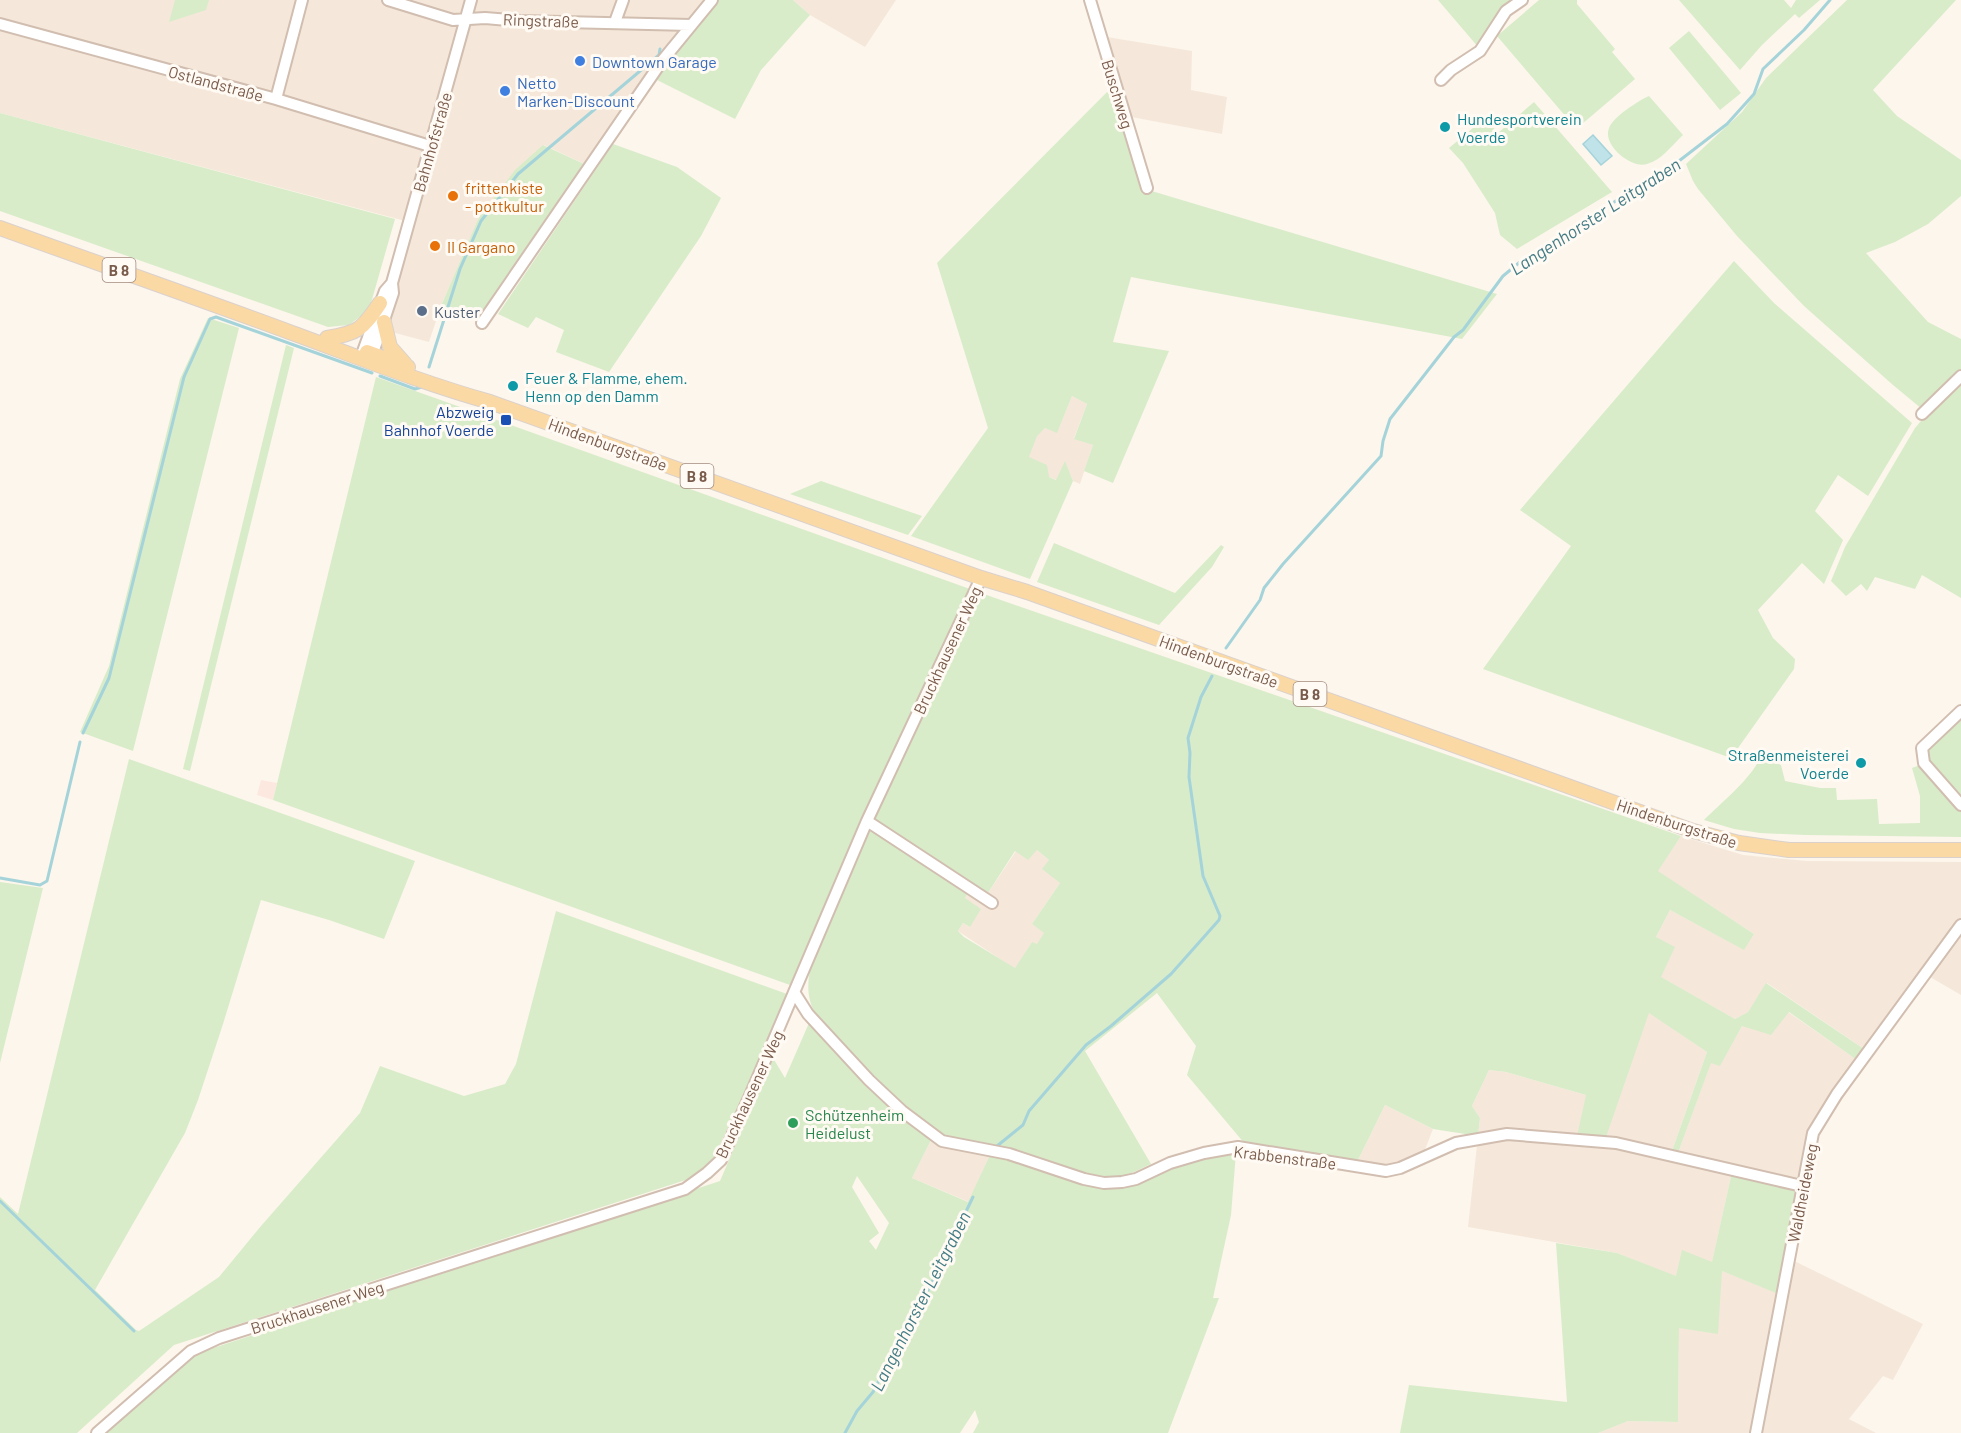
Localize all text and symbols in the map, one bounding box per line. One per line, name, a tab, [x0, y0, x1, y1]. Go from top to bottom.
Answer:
street label: Ringstraße	[503, 9, 579, 31]
place label: Downtown Garage	[592, 52, 717, 71]
marker: Downtown Garage	[573, 54, 587, 68]
street label: Buschweg	[1099, 57, 1137, 131]
street label: Ostlandstraße	[166, 61, 266, 105]
place label: Netto Marken-Discount	[517, 73, 635, 110]
marker: Netto Marken-Discount	[498, 84, 512, 98]
street label: Bahnhofstraße	[409, 90, 455, 194]
place label: Hundesportverein Voerde	[1457, 109, 1582, 146]
marker: Hundesportverein Voerde	[1438, 120, 1452, 134]
water label: Langenhorster Leitgraben	[1506, 153, 1684, 279]
place label: frittenkiste - pottkultur	[465, 178, 544, 215]
marker: frittenkiste - pottkultur	[446, 189, 460, 203]
place label: Il Gargano	[447, 237, 516, 256]
marker: Il Gargano	[428, 239, 442, 253]
road number: B 8	[102, 258, 136, 282]
place label: Kuster	[434, 302, 480, 321]
marker: Kuster	[415, 304, 429, 318]
place label: Feuer & Flamme, ehem. Henn op den Damm	[525, 368, 688, 405]
marker: Feuer & Flamme, ehem. Henn op den Damm	[506, 379, 520, 393]
place label: Abzweig Bahnhof Voerde	[384, 402, 494, 439]
marker: Abzweig Bahnhof Voerde	[499, 413, 513, 427]
street label: Hindenburgstraße	[546, 414, 670, 474]
road number: B 8	[680, 464, 714, 488]
street label: Bruckhausener Weg	[909, 583, 985, 717]
street label: Hindenburgstraße	[1157, 631, 1281, 691]
road number: B 8	[1294, 682, 1326, 706]
place label: Straßenmeisterei Voerde	[1728, 745, 1849, 782]
marker: Straßenmeisterei Voerde	[1854, 756, 1868, 770]
street label: Hindenburgstraße	[1615, 795, 1739, 851]
street label: Bruckhausener Weg	[711, 1027, 787, 1161]
place label: Schützenheim Heidelust	[805, 1105, 904, 1142]
marker: Schützenheim Heidelust	[786, 1116, 800, 1130]
street label: Krabbenstraße	[1233, 1141, 1337, 1173]
street label: Waldheideweg	[1783, 1142, 1821, 1244]
water label: Langenhorster Leitgraben	[865, 1207, 975, 1395]
street label: Bruckhausener Weg	[248, 1277, 386, 1337]

